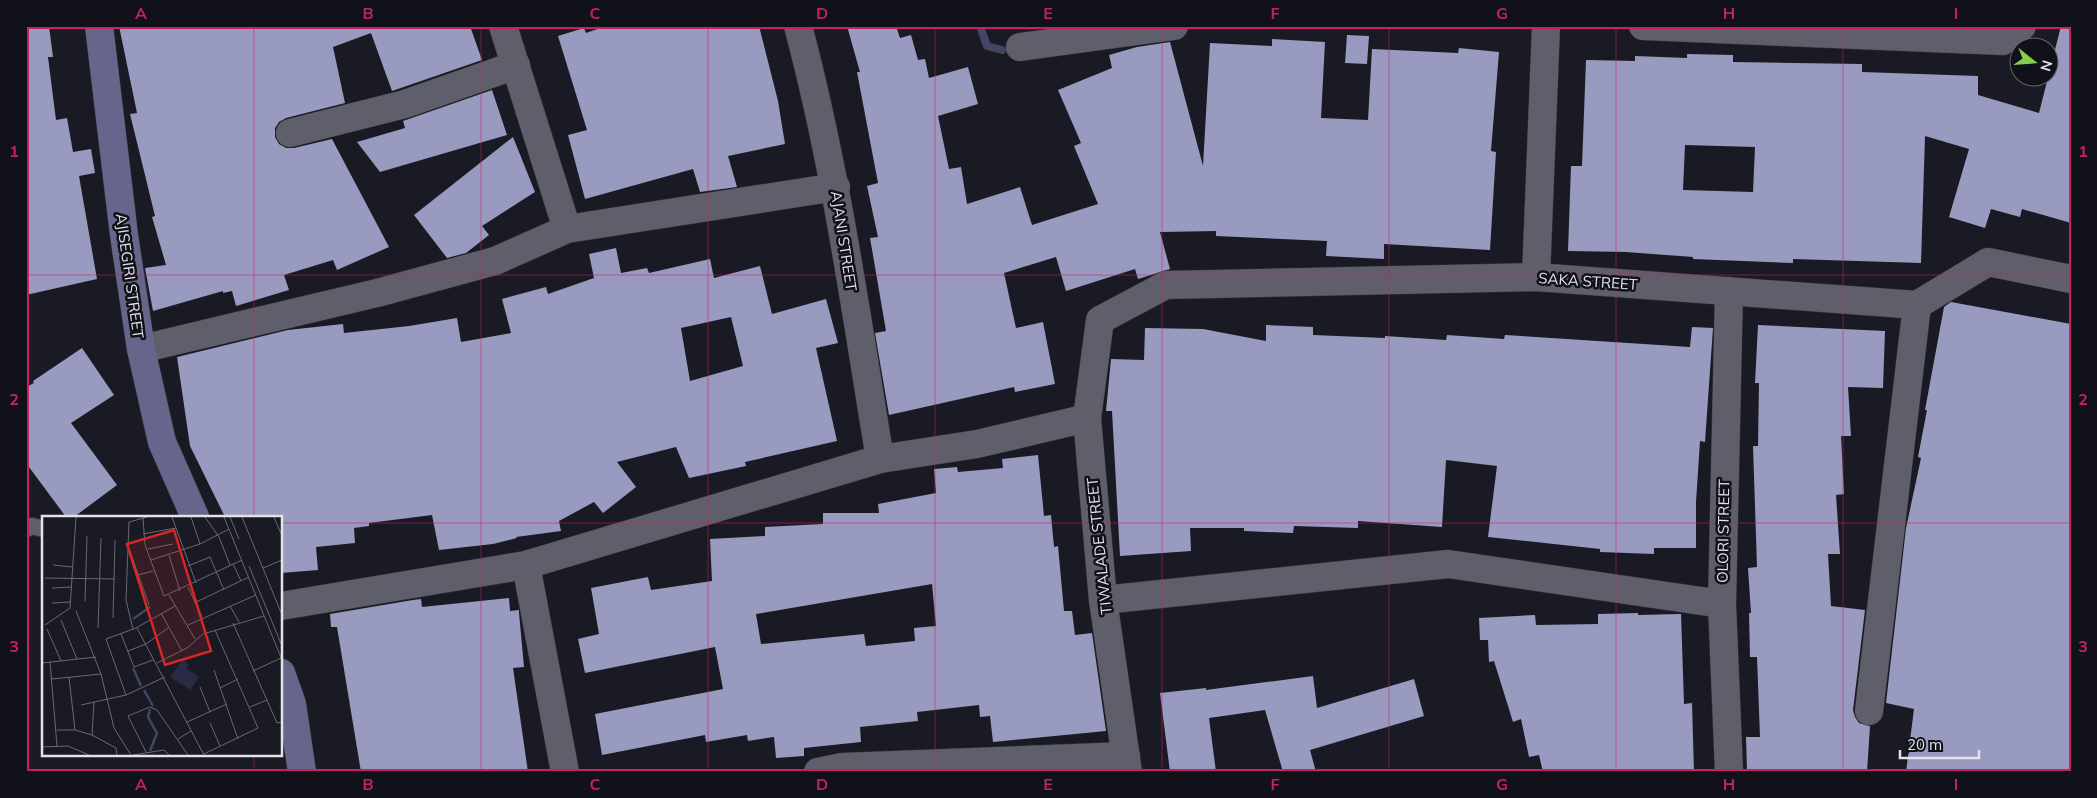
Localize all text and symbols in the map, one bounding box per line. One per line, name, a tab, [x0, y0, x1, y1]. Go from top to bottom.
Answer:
text: A	[135, 3, 147, 23]
text: B	[362, 3, 374, 23]
text: C	[590, 3, 601, 23]
text: D	[816, 3, 828, 23]
text: E	[1043, 3, 1053, 23]
text: F	[1270, 3, 1280, 23]
text: G	[1496, 3, 1508, 23]
text: H	[1723, 3, 1735, 23]
text: I	[1954, 3, 1958, 23]
north arrow	[2010, 38, 2060, 88]
text: N	[2036, 58, 2057, 73]
text: 1	[9, 141, 19, 161]
text: 1	[2078, 141, 2088, 161]
street label: AJANI STREET	[827, 189, 861, 293]
street label: AJISEGIRI STREET	[112, 212, 148, 340]
street label: SAKA STREET	[1538, 268, 1638, 294]
text: 2	[9, 389, 19, 409]
text: 2	[2078, 389, 2088, 409]
street label: TIWALADE STREET	[1082, 477, 1116, 615]
street label: OLORI STREET	[1713, 479, 1733, 583]
inset map	[42, 516, 282, 756]
text: 3	[9, 636, 19, 656]
text: 3	[2078, 636, 2088, 656]
scale bar	[1900, 728, 1978, 760]
text: 20 m	[1907, 735, 1942, 754]
text: A	[135, 774, 147, 794]
text: B	[362, 774, 374, 794]
text: C	[590, 774, 601, 794]
text: D	[816, 774, 828, 794]
text: E	[1043, 774, 1053, 794]
text: F	[1270, 774, 1280, 794]
text: G	[1496, 774, 1508, 794]
text: H	[1723, 774, 1735, 794]
text: I	[1954, 774, 1958, 794]

